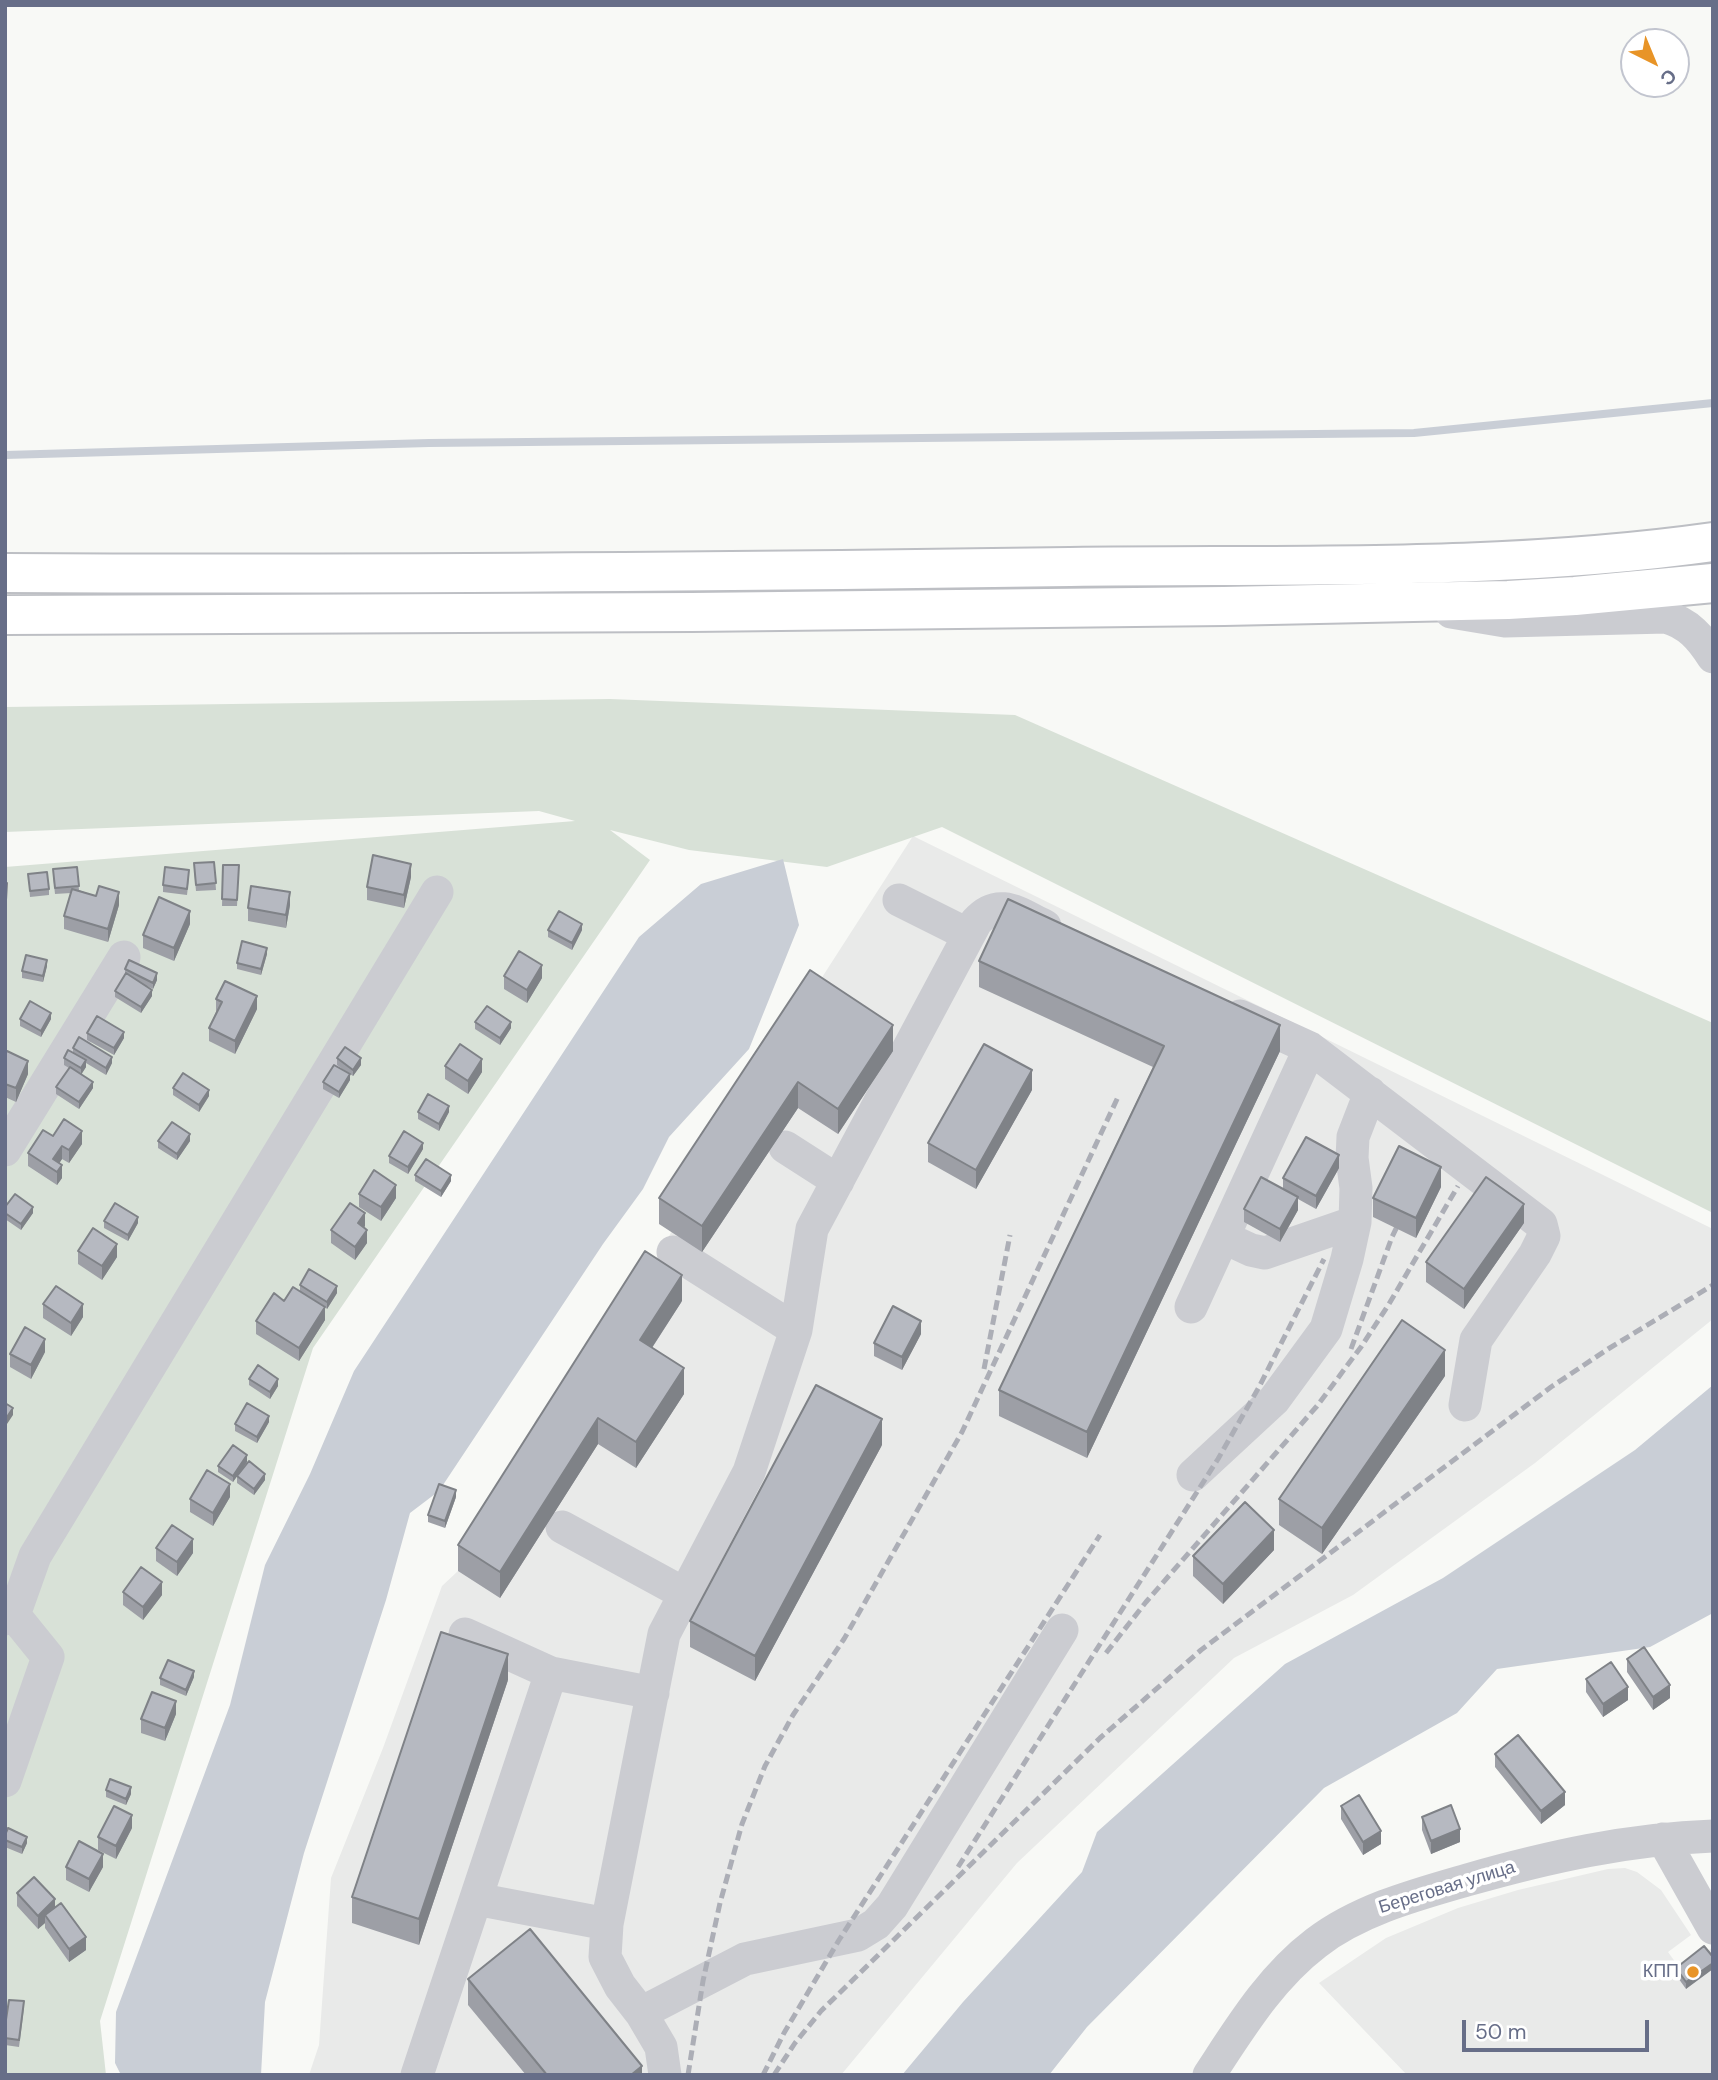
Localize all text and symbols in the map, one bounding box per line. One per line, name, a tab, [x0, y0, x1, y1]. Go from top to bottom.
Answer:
north arrow	[1620, 28, 1690, 98]
text: С	[1655, 63, 1682, 91]
street label: Береговая улица	[1376, 1857, 1518, 1919]
place label: КПП	[1643, 1961, 1679, 1983]
marker: КПП	[1685, 1964, 1701, 1980]
scale bar	[1466, 2007, 1653, 2050]
text: 50 m	[1475, 2018, 1526, 2046]

